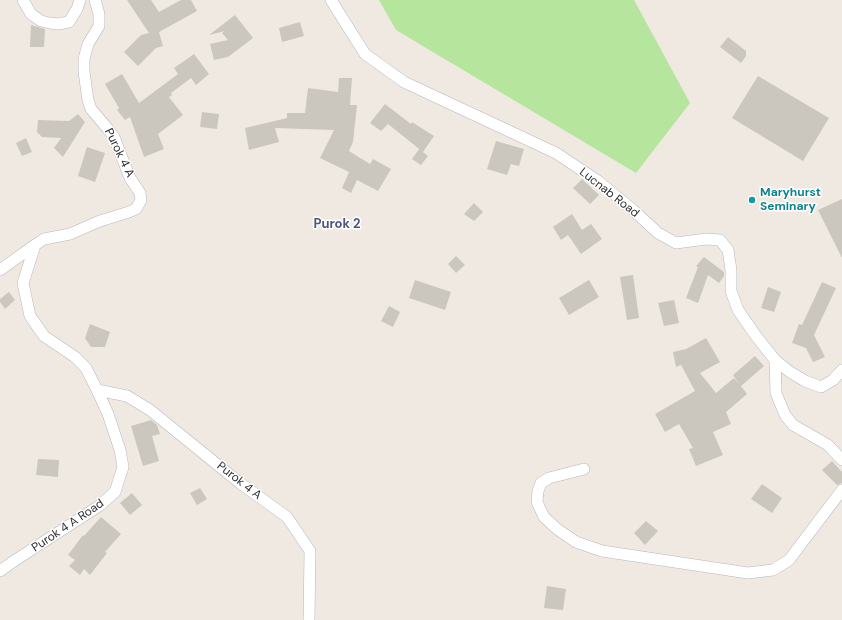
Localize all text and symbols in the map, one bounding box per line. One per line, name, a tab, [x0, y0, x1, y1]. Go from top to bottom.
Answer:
street label: Purok 4 A	[101, 126, 137, 180]
street label: Lucnab Road	[576, 165, 642, 221]
place label: Maryhurst Seminary	[760, 186, 821, 214]
marker: Maryhurst Seminary	[747, 195, 757, 205]
district label: Purok 2	[313, 217, 361, 233]
street label: Purok 4 A	[214, 459, 264, 503]
street label: Purok 4 A Road	[29, 497, 107, 555]

